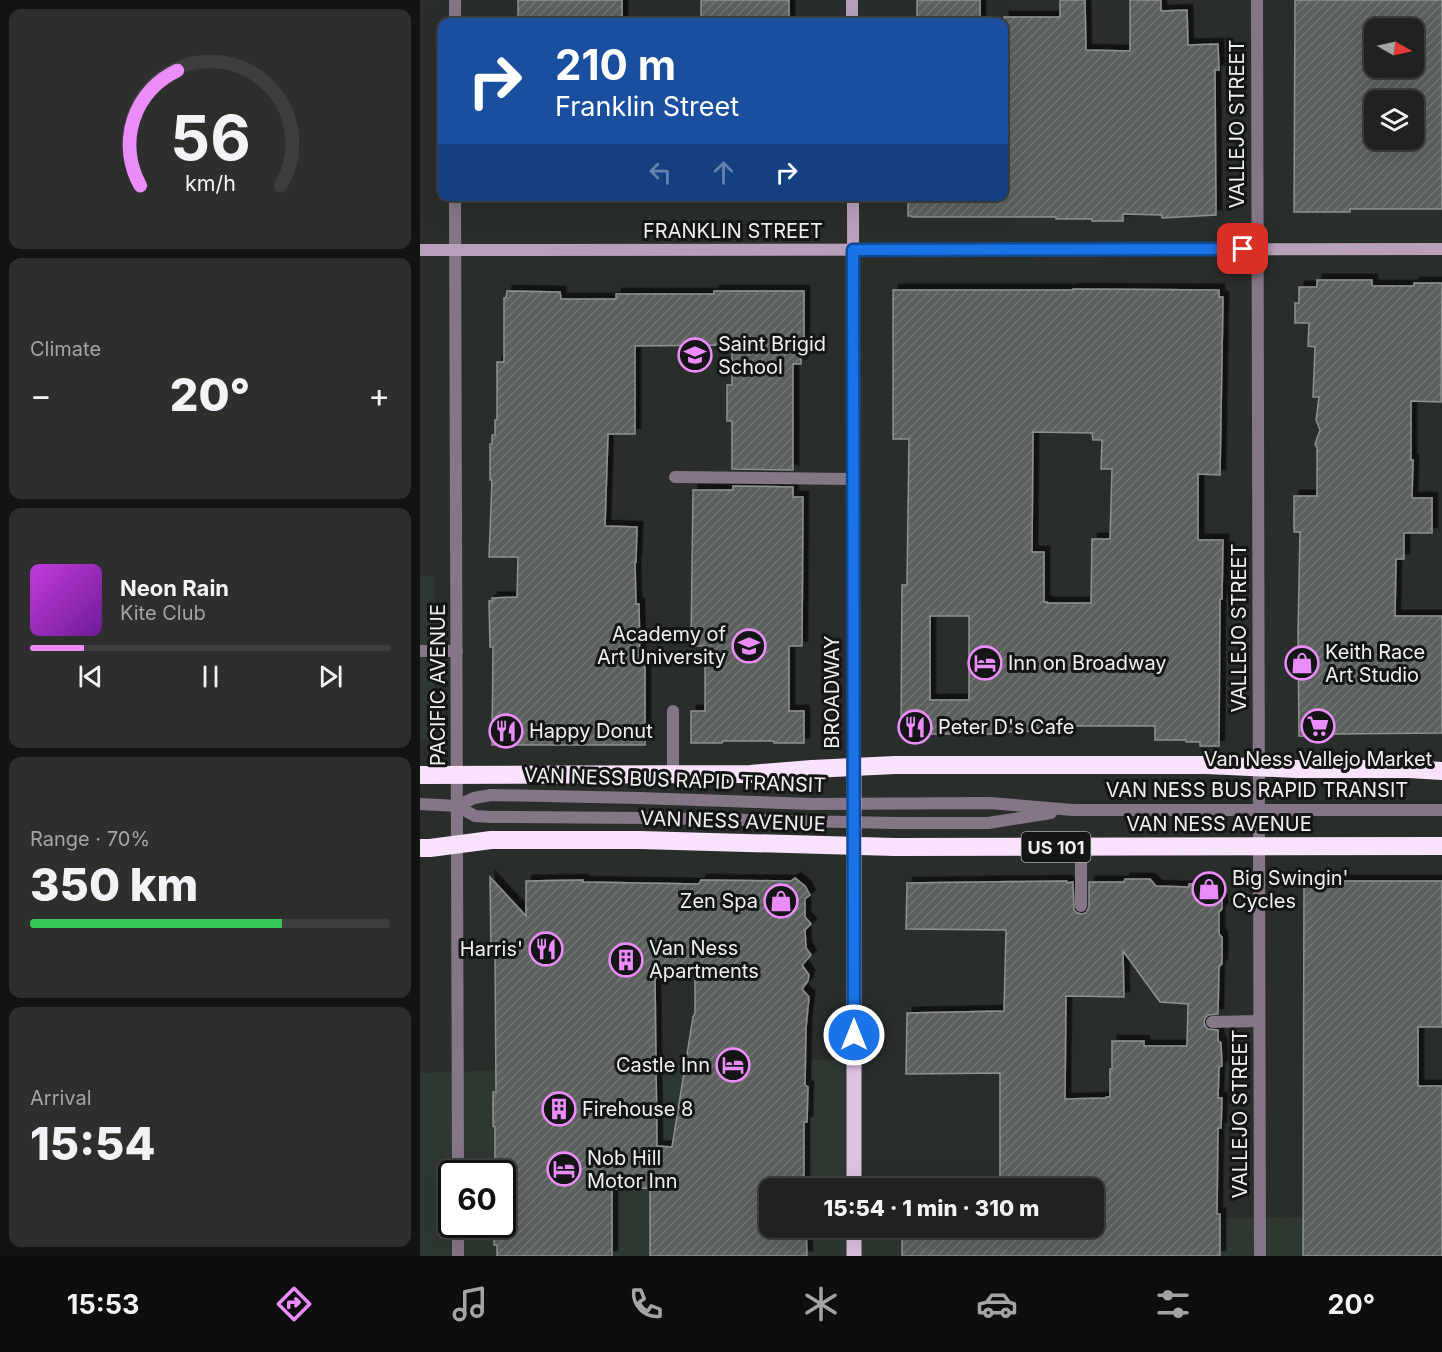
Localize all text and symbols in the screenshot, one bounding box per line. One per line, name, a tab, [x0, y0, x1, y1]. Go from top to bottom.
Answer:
north arrow	[1364, 18, 1424, 78]
map controls	[1364, 18, 1424, 150]
text: 210 m	[555, 39, 676, 90]
street label: VALLEJO STREET	[1225, 40, 1249, 208]
icon: right	[456, 42, 534, 120]
text: Franklin Street	[555, 90, 739, 123]
button: layers	[1364, 90, 1424, 150]
text: 56	[170, 100, 250, 175]
icon: left	[644, 156, 677, 189]
icon: ahead	[707, 156, 740, 189]
icon: right	[770, 156, 803, 189]
text: km/h	[185, 171, 235, 197]
street label: FRANKLIN STREET	[643, 219, 823, 243]
pin	[1217, 223, 1268, 274]
icon: arrive	[1226, 232, 1259, 265]
place label: Saint Brigid School	[718, 332, 826, 379]
text: Climate	[30, 337, 101, 361]
school or university icon: Saint Brigid School	[677, 337, 713, 373]
text: 20°	[170, 367, 250, 422]
text: −	[30, 375, 52, 415]
text: +	[368, 375, 390, 415]
street label: VALLEJO STREET	[1227, 544, 1251, 712]
text: Neon Rain	[120, 575, 229, 601]
text: Kite Club	[120, 601, 206, 625]
street label: PACIFIC AVENUE	[426, 604, 450, 766]
place label: Academy of Art University	[597, 622, 727, 669]
school or university icon: Academy of Art University	[731, 628, 767, 664]
street label: BROADWAY	[820, 635, 844, 749]
place label: Keith Race Art Studio	[1325, 640, 1425, 687]
hotel icon: Inn on Broadway	[967, 645, 1003, 681]
shop icon: Keith Race Art Studio	[1284, 645, 1320, 681]
place label: Inn on Broadway	[1008, 651, 1167, 675]
icon: previous	[74, 660, 107, 693]
icon: pause	[194, 660, 227, 693]
icon: next	[314, 660, 347, 693]
supermarket icon: Van Ness Vallejo Market	[1300, 708, 1336, 744]
restaurant icon: Peter D's Cafe	[897, 709, 933, 745]
restaurant icon: Happy Donut	[488, 713, 524, 749]
place label: Peter D's Cafe	[938, 715, 1074, 739]
place label: Happy Donut	[529, 719, 653, 743]
place label: Van Ness Vallejo Market	[1204, 747, 1433, 771]
street label: VAN NESS BUS RAPID TRANSIT	[523, 763, 827, 797]
street label: VAN NESS BUS RAPID TRANSIT	[1106, 778, 1408, 802]
street label: VAN NESS AVENUE	[640, 806, 826, 836]
street label: VAN NESS AVENUE	[1126, 812, 1312, 836]
text: Range · 70%	[30, 827, 150, 851]
road number: US 101	[1022, 832, 1090, 862]
text: 350 km	[30, 857, 198, 912]
place label: Big Swingin' Cycles	[1232, 866, 1349, 913]
shop icon: Big Swingin' Cycles	[1191, 871, 1227, 907]
shop icon: Zen Spa	[763, 883, 799, 919]
place label: Zen Spa	[680, 889, 758, 913]
restaurant icon: Harris'	[528, 931, 564, 967]
place label: Van Ness Apartments	[649, 936, 759, 983]
place label: Harris'	[460, 937, 523, 961]
building icon: Van Ness Apartments	[608, 942, 644, 978]
position arrow	[822, 1003, 886, 1067]
street label: VALLEJO STREET	[1228, 1030, 1252, 1198]
hotel icon: Castle Inn	[715, 1047, 751, 1083]
place label: Castle Inn	[616, 1053, 710, 1077]
text: Arrival	[30, 1086, 92, 1110]
building icon: Firehouse 8	[541, 1091, 577, 1127]
place label: Firehouse 8	[582, 1097, 693, 1121]
text: 15:54	[30, 1116, 155, 1171]
place label: Nob Hill Motor Inn	[587, 1146, 678, 1193]
hotel icon: Nob Hill Motor Inn	[546, 1151, 582, 1187]
speed limit sign: 60	[438, 1160, 516, 1238]
text: 15:54 · 1 min · 310 m	[824, 1195, 1039, 1221]
icon: directions	[273, 1283, 315, 1325]
icon: music	[449, 1283, 491, 1325]
icon: phone	[625, 1283, 667, 1325]
icon: climate	[800, 1283, 842, 1325]
icon: car	[976, 1283, 1018, 1325]
icon: filters	[1152, 1283, 1194, 1325]
text: 15:53	[67, 1288, 139, 1321]
text: 20°	[1328, 1288, 1375, 1321]

